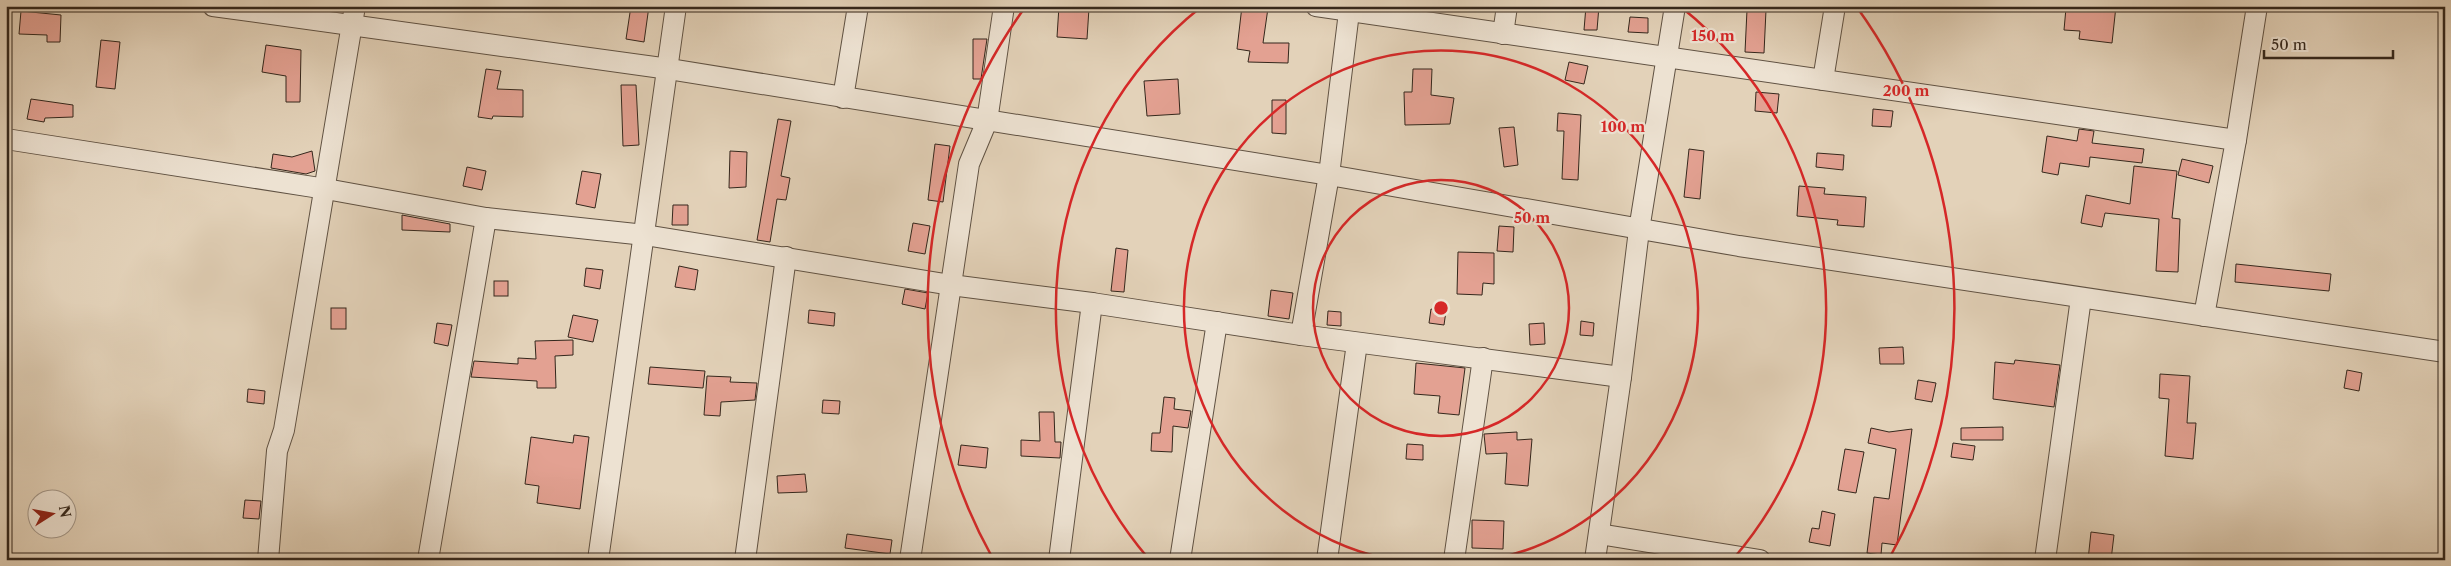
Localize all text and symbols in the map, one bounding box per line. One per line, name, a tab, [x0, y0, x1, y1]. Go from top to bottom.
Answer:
text: 150 m	[1691, 26, 1735, 45]
scale bar	[2264, 28, 2392, 60]
text: 50 m	[2271, 35, 2307, 54]
text: 200 m	[1883, 81, 1929, 100]
text: 100 m	[1601, 117, 1645, 136]
text: 50 m	[1514, 208, 1550, 227]
centre of rings	[1432, 299, 1450, 317]
north arrow	[28, 488, 78, 538]
text: N	[55, 504, 75, 519]

